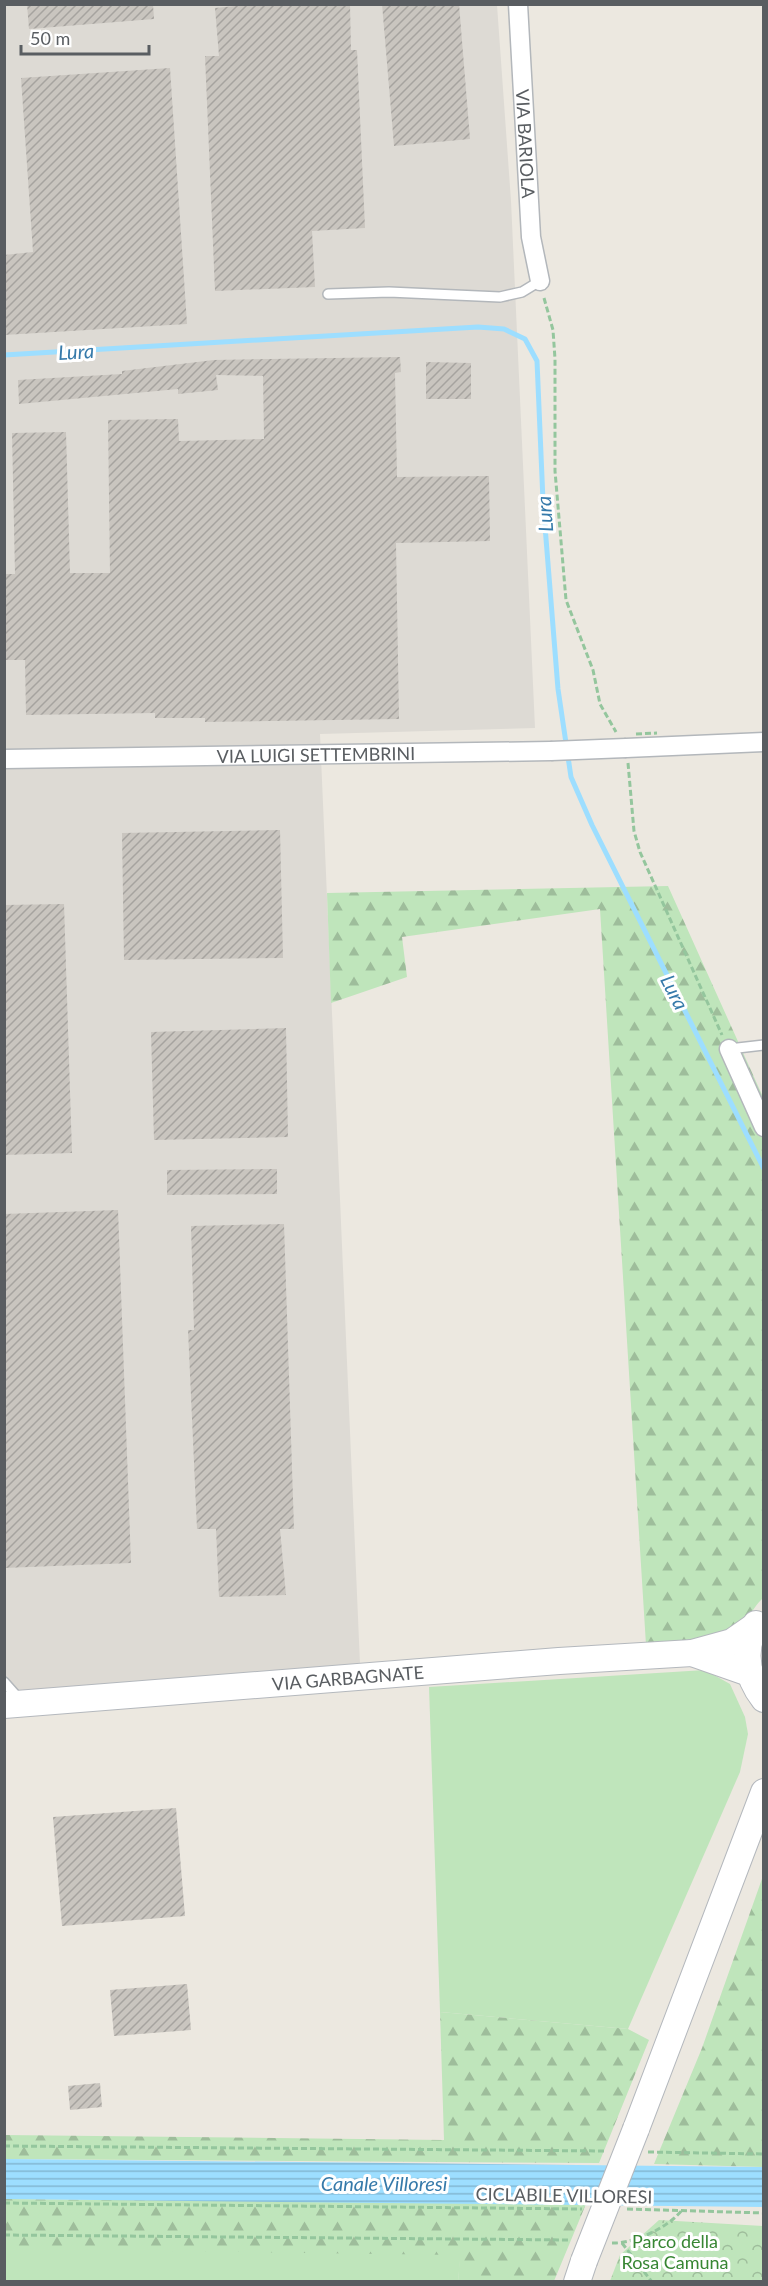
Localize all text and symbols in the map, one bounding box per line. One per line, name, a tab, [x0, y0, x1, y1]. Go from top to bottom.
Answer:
scale bar	[21, 18, 148, 56]
text: 50 m	[30, 27, 70, 49]
street label: VIA BARIOLA	[512, 89, 540, 200]
water label: Lura	[57, 338, 95, 364]
water label: Lura	[531, 495, 557, 533]
street label: VIA LUIGI SETTEMBRINI	[216, 742, 415, 767]
water label: Lura	[656, 970, 694, 1014]
street label: VIA GARBAGNATE	[271, 1661, 425, 1695]
water label: Canale Villoresi	[321, 2171, 448, 2195]
street label: CICLABILE VILLORESI	[475, 2182, 653, 2208]
park label: Parco della Rosa Camuna	[621, 2230, 729, 2273]

